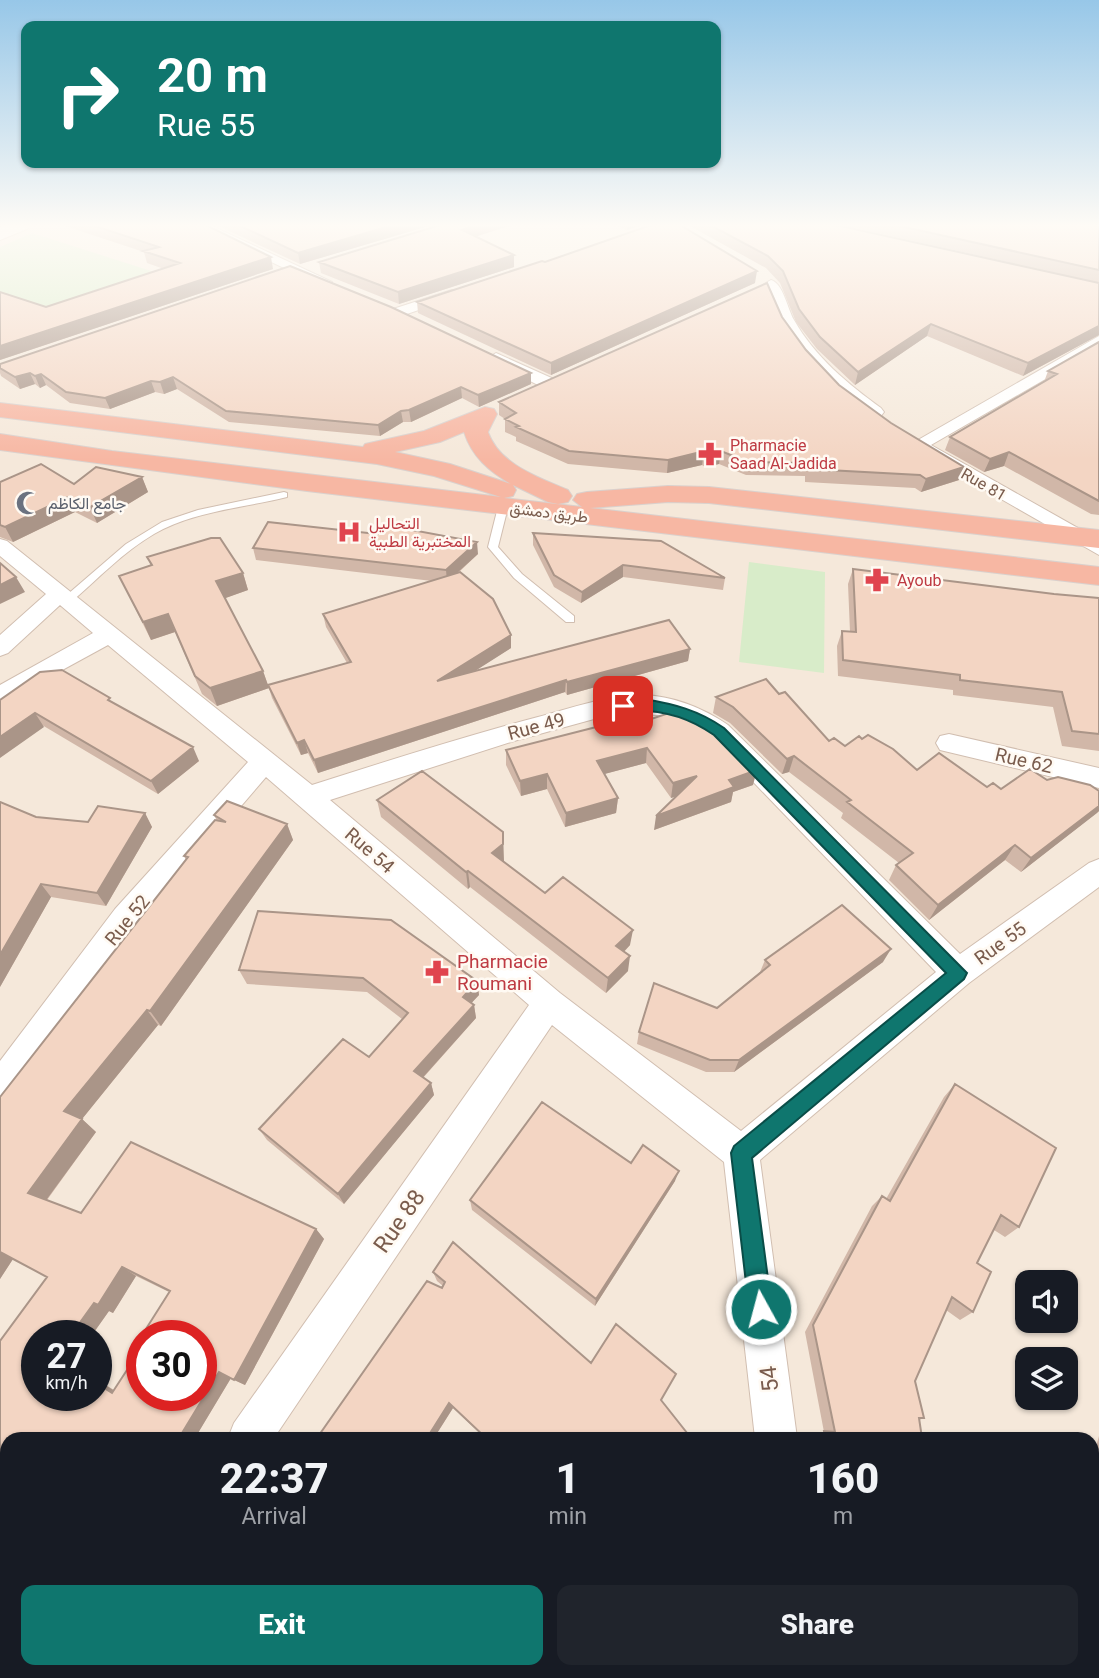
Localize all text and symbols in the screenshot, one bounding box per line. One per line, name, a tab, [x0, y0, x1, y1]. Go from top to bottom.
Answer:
text: 20 m	[157, 47, 268, 104]
icon: right	[42, 49, 133, 140]
text: Rue 55	[157, 106, 255, 144]
place label: Pharmacie Saad Al-Jadida	[730, 436, 837, 473]
pharmacy icon: Pharmacie Saad Al-Jadida	[696, 440, 724, 468]
street label: Rue 81	[958, 464, 1010, 505]
mosque icon: جامع الكاظم	[14, 489, 42, 517]
place label: جامع الكاظم	[48, 494, 127, 515]
street label: طريق دمشق	[509, 498, 589, 528]
place label: التحاليل المختبرية الطبية	[369, 514, 471, 552]
hospital icon: التحاليل المختبرية الطبية	[335, 518, 363, 546]
pharmacy icon: Ayoub	[863, 566, 891, 594]
place label: Ayoub	[897, 571, 941, 590]
pin	[593, 676, 653, 736]
icon: arrive	[604, 687, 642, 725]
street label: Rue 49	[505, 708, 567, 745]
street label: Rue 62	[993, 743, 1055, 778]
street label: Rue 54	[340, 823, 399, 878]
street label: Rue 52	[100, 890, 155, 950]
street label: Rue 55	[970, 917, 1031, 970]
place label: Pharmacie Roumani	[457, 950, 548, 995]
pharmacy icon: Pharmacie Roumani	[423, 958, 451, 986]
street label: Rue 88	[368, 1185, 431, 1258]
map controls	[1015, 1270, 1078, 1410]
button: sound	[1015, 1270, 1078, 1333]
position arrow	[724, 1272, 798, 1346]
speed limit sign: 30	[126, 1320, 217, 1411]
text: 27	[46, 1336, 87, 1377]
button: layers	[1015, 1347, 1078, 1410]
street label: 54	[755, 1364, 784, 1393]
text: km/h	[45, 1372, 88, 1393]
text: 22:37	[220, 1454, 329, 1503]
text: 1	[556, 1454, 580, 1503]
text: 160	[807, 1454, 879, 1503]
text: Arrival	[242, 1503, 307, 1530]
text: min	[548, 1503, 587, 1530]
text: m	[833, 1503, 853, 1530]
button: Exit	[21, 1585, 543, 1665]
button: Share	[557, 1585, 1078, 1665]

